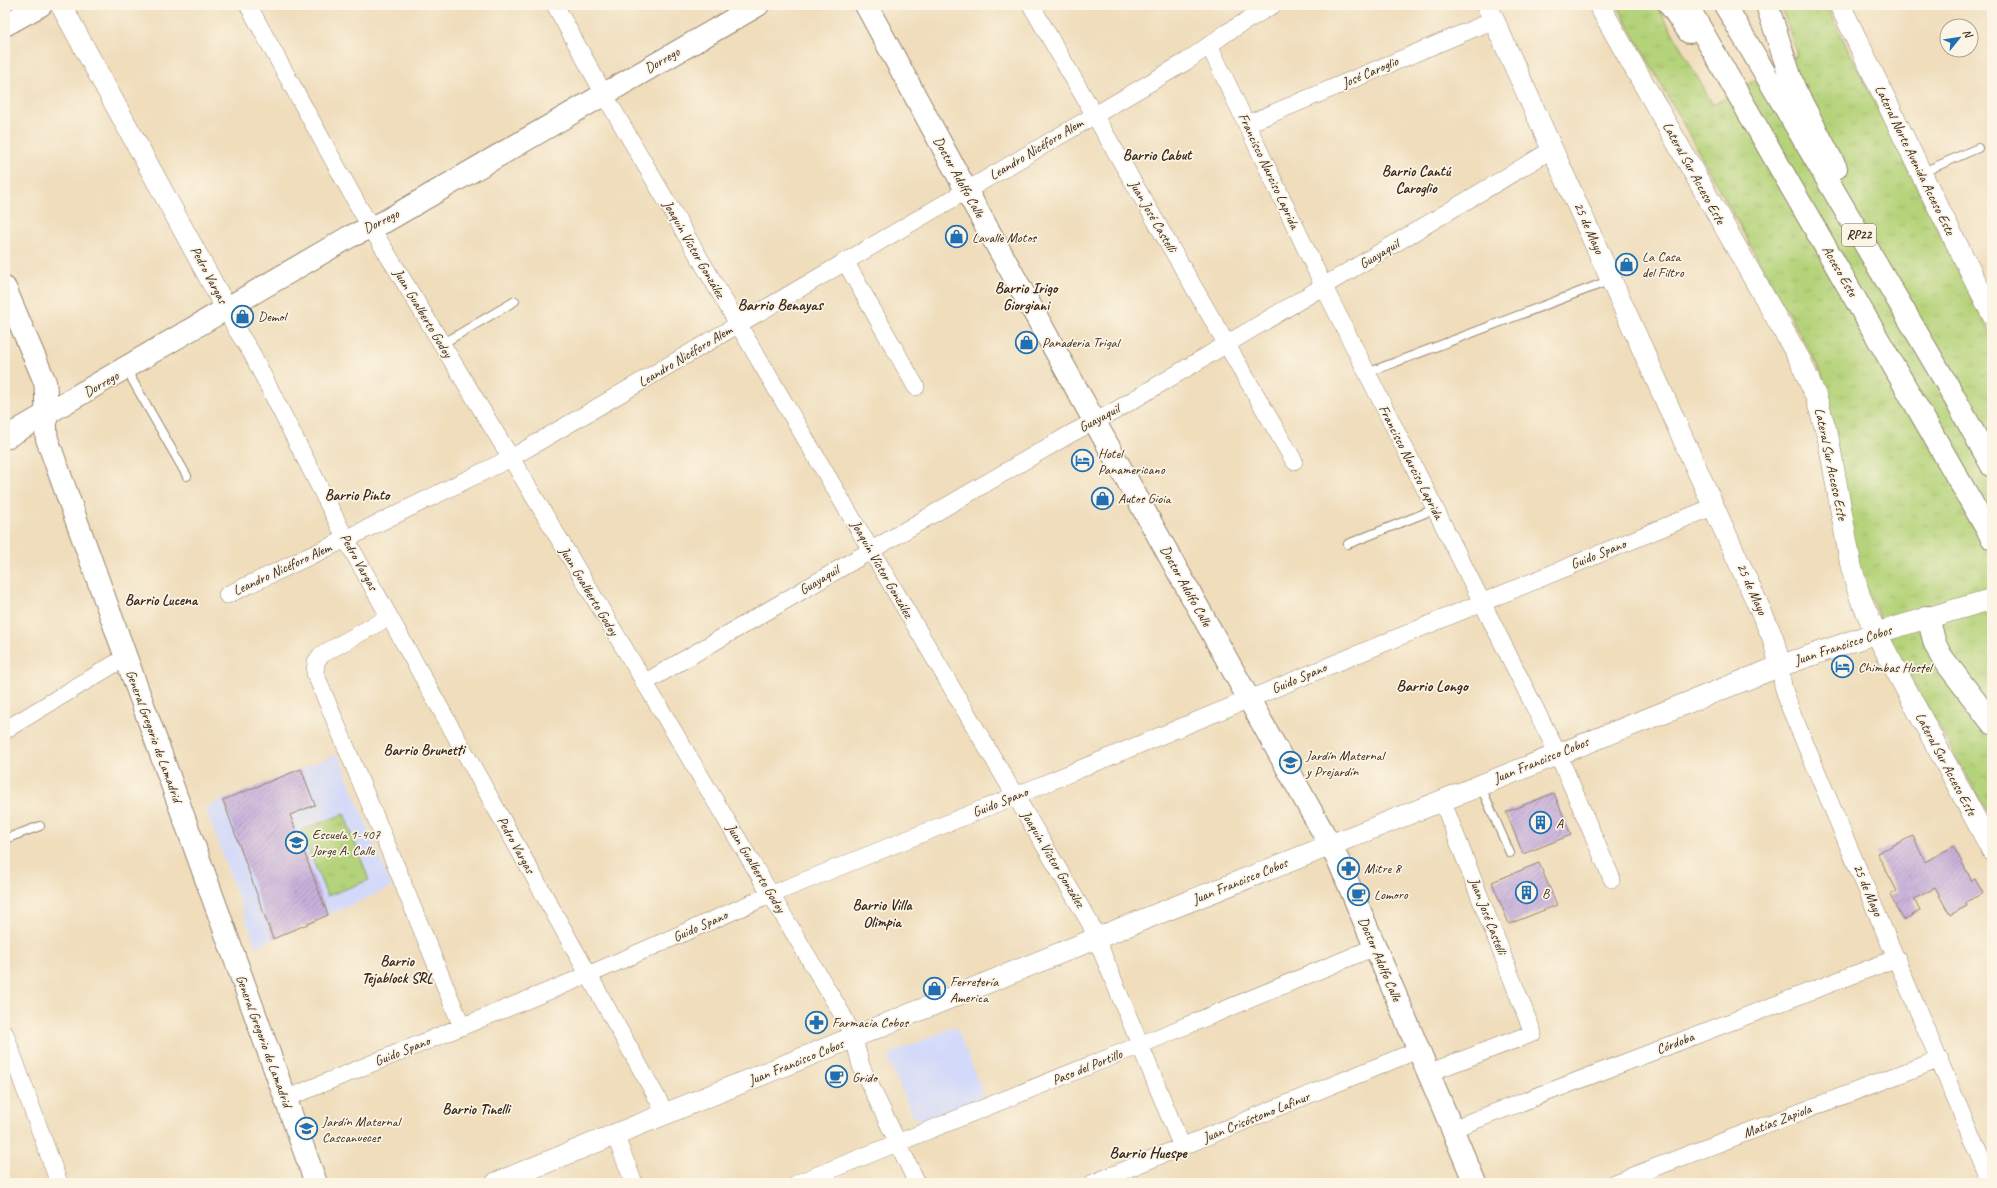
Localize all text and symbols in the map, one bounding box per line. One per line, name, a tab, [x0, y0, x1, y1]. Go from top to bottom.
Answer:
north arrow	[1939, 18, 1979, 58]
text: N	[1960, 27, 1977, 41]
street label: Dorrego	[641, 43, 683, 77]
street label: José Caroglio	[1338, 52, 1402, 92]
street label: Lateral Norte Avenida Acceso Este	[1871, 82, 1959, 239]
street label: Francisco Narciso Laprida	[1235, 110, 1304, 233]
street label: Leandro Nicéforo Alem	[986, 114, 1087, 184]
street label: Lateral Sur Acceso Este	[1659, 119, 1730, 228]
street label: Doctor Adolfo Calle	[930, 134, 989, 222]
district label: Barrio Cabut	[1123, 146, 1193, 165]
district label: Barrio Cantú Caroglio	[1382, 162, 1452, 198]
street label: Juan José Castelli	[1125, 176, 1182, 257]
street label: Joaquín Víctor González	[659, 196, 730, 302]
street label: 25 de Mayo	[1570, 199, 1608, 257]
street label: Dorrego	[360, 205, 403, 237]
shop icon: Lavalle Motos	[943, 224, 969, 250]
road number: RP22	[1842, 224, 1876, 246]
place label: Lavalle Motos	[972, 229, 1037, 246]
street label: Guayaquil	[1356, 234, 1404, 273]
street label: Pedro Vargas	[187, 243, 232, 308]
street label: Acceso Este	[1819, 243, 1862, 301]
place label: La Casa del Filtro	[1642, 248, 1685, 281]
shop icon: La Casa del Filtro	[1613, 251, 1639, 277]
street label: Juan Gualberto Godoy	[389, 265, 457, 362]
district label: Barrio Irigo Giorgiani	[995, 279, 1059, 315]
district label: Barrio Benayas	[737, 295, 825, 315]
shop icon: Demol	[230, 303, 256, 329]
place label: Demol	[258, 308, 289, 325]
street label: Leandro Nicéforo Alem	[635, 321, 736, 391]
shop icon: Panaderia Trigal	[1014, 329, 1040, 355]
place label: Panaderia Trigal	[1042, 334, 1122, 351]
street label: Dorrego	[80, 367, 122, 401]
street label: Guayaquil	[1076, 399, 1125, 436]
street label: Francisco Narciso Laprida	[1375, 402, 1448, 523]
street label: Lateral Sur Acceso Este	[1811, 406, 1851, 523]
place label: Hotel Panamericano	[1098, 445, 1166, 478]
hotel icon: Hotel Panamericano	[1070, 448, 1096, 474]
shop icon: Autos Gioia	[1090, 485, 1116, 511]
district label: Barrio Pinto	[325, 486, 391, 505]
place label: Autos Gioia	[1118, 490, 1172, 507]
street label: Joaquín Víctor González	[847, 516, 918, 622]
street label: Pedro Vargas	[336, 531, 382, 595]
street label: Guido Spano	[1568, 535, 1630, 573]
street label: Leandro Nicéforo Alem	[230, 538, 335, 599]
street label: Juan Gualberto Godoy	[555, 543, 623, 640]
street label: Doctor Adolfo Calle	[1157, 543, 1216, 631]
street label: Guayaquil	[796, 560, 844, 599]
street label: 25 de Mayo	[1733, 560, 1771, 618]
district label: Barrio Lucena	[125, 591, 199, 610]
street label: Juan Francisco Cobos	[1791, 621, 1895, 669]
hotel icon: Chimbas Hostel	[1829, 654, 1855, 680]
street label: Guido Spano	[1269, 658, 1331, 697]
place label: Chimbas Hostel	[1858, 659, 1934, 676]
street label: General Gregorio de Lamadrid	[122, 668, 187, 807]
district label: Barrio Longo	[1396, 676, 1470, 696]
street label: Lateral Sur Acceso Este	[1912, 710, 1981, 820]
street label: Juan Francisco Cobos	[1490, 733, 1592, 787]
district label: Barrio Brunetti	[384, 741, 467, 760]
place label: Jardín Maternal y Prejardín	[1305, 747, 1387, 780]
school or university icon: Jardín Maternal y Prejardín	[1277, 750, 1303, 776]
street label: Guido Spano	[970, 783, 1032, 821]
street label: Joaquín Víctor González	[1017, 807, 1089, 912]
building icon: A	[1528, 810, 1554, 836]
street label: Pedro Vargas	[493, 814, 539, 878]
place label: A	[1556, 815, 1564, 832]
street label: Juan Gualberto Godoy	[722, 820, 790, 917]
place label: Escuela 1-407 Jorge A. Calle	[311, 826, 381, 859]
school or university icon: Escuela 1-407 Jorge A. Calle	[283, 829, 309, 855]
street label: Juan Francisco Cobos	[1189, 854, 1291, 908]
pharmacy icon: Mitre 8	[1335, 855, 1361, 881]
place label: Mitre 8	[1364, 860, 1402, 877]
street label: 25 de Mayo	[1849, 861, 1887, 920]
street label: Juan José Castelli	[1465, 874, 1511, 959]
building icon: B	[1514, 880, 1540, 906]
cafe icon: Lomoro	[1346, 881, 1372, 907]
place label: B	[1542, 885, 1551, 902]
place label: Lomoro	[1374, 886, 1409, 903]
district label: Barrio Villa Olimpia	[852, 896, 913, 932]
street label: Guido Spano	[670, 906, 732, 946]
street label: Doctor Adolfo Calle	[1355, 914, 1406, 1005]
district label: Barrio Tejablock SRL	[362, 952, 433, 988]
street label: General Gregorio de Lamadrid	[232, 973, 297, 1112]
place label: Ferretería America	[950, 973, 999, 1006]
shop icon: Ferretería America	[922, 976, 948, 1002]
pharmacy icon: Farmacia Cobos	[803, 1009, 829, 1035]
place label: Farmacia Cobos	[832, 1014, 909, 1031]
street label: Córdoba	[1654, 1028, 1697, 1058]
street label: Guido Spano	[372, 1032, 434, 1070]
street label: Juan Francisco Cobos	[745, 1035, 847, 1089]
street label: Paso del Portillo	[1050, 1045, 1125, 1089]
cafe icon: Grido	[824, 1064, 850, 1090]
place label: Grido	[852, 1069, 879, 1086]
street label: Juan Crisóstomo Lafinur	[1199, 1087, 1313, 1147]
district label: Barrio Tinelli	[442, 1100, 512, 1119]
street label: Matías Zapiola	[1741, 1100, 1815, 1142]
place label: Jardín Maternal Cascanueces	[321, 1113, 403, 1146]
school or university icon: Jardín Maternal Cascanueces	[294, 1116, 320, 1142]
district label: Barrio Huespe	[1109, 1143, 1188, 1163]

